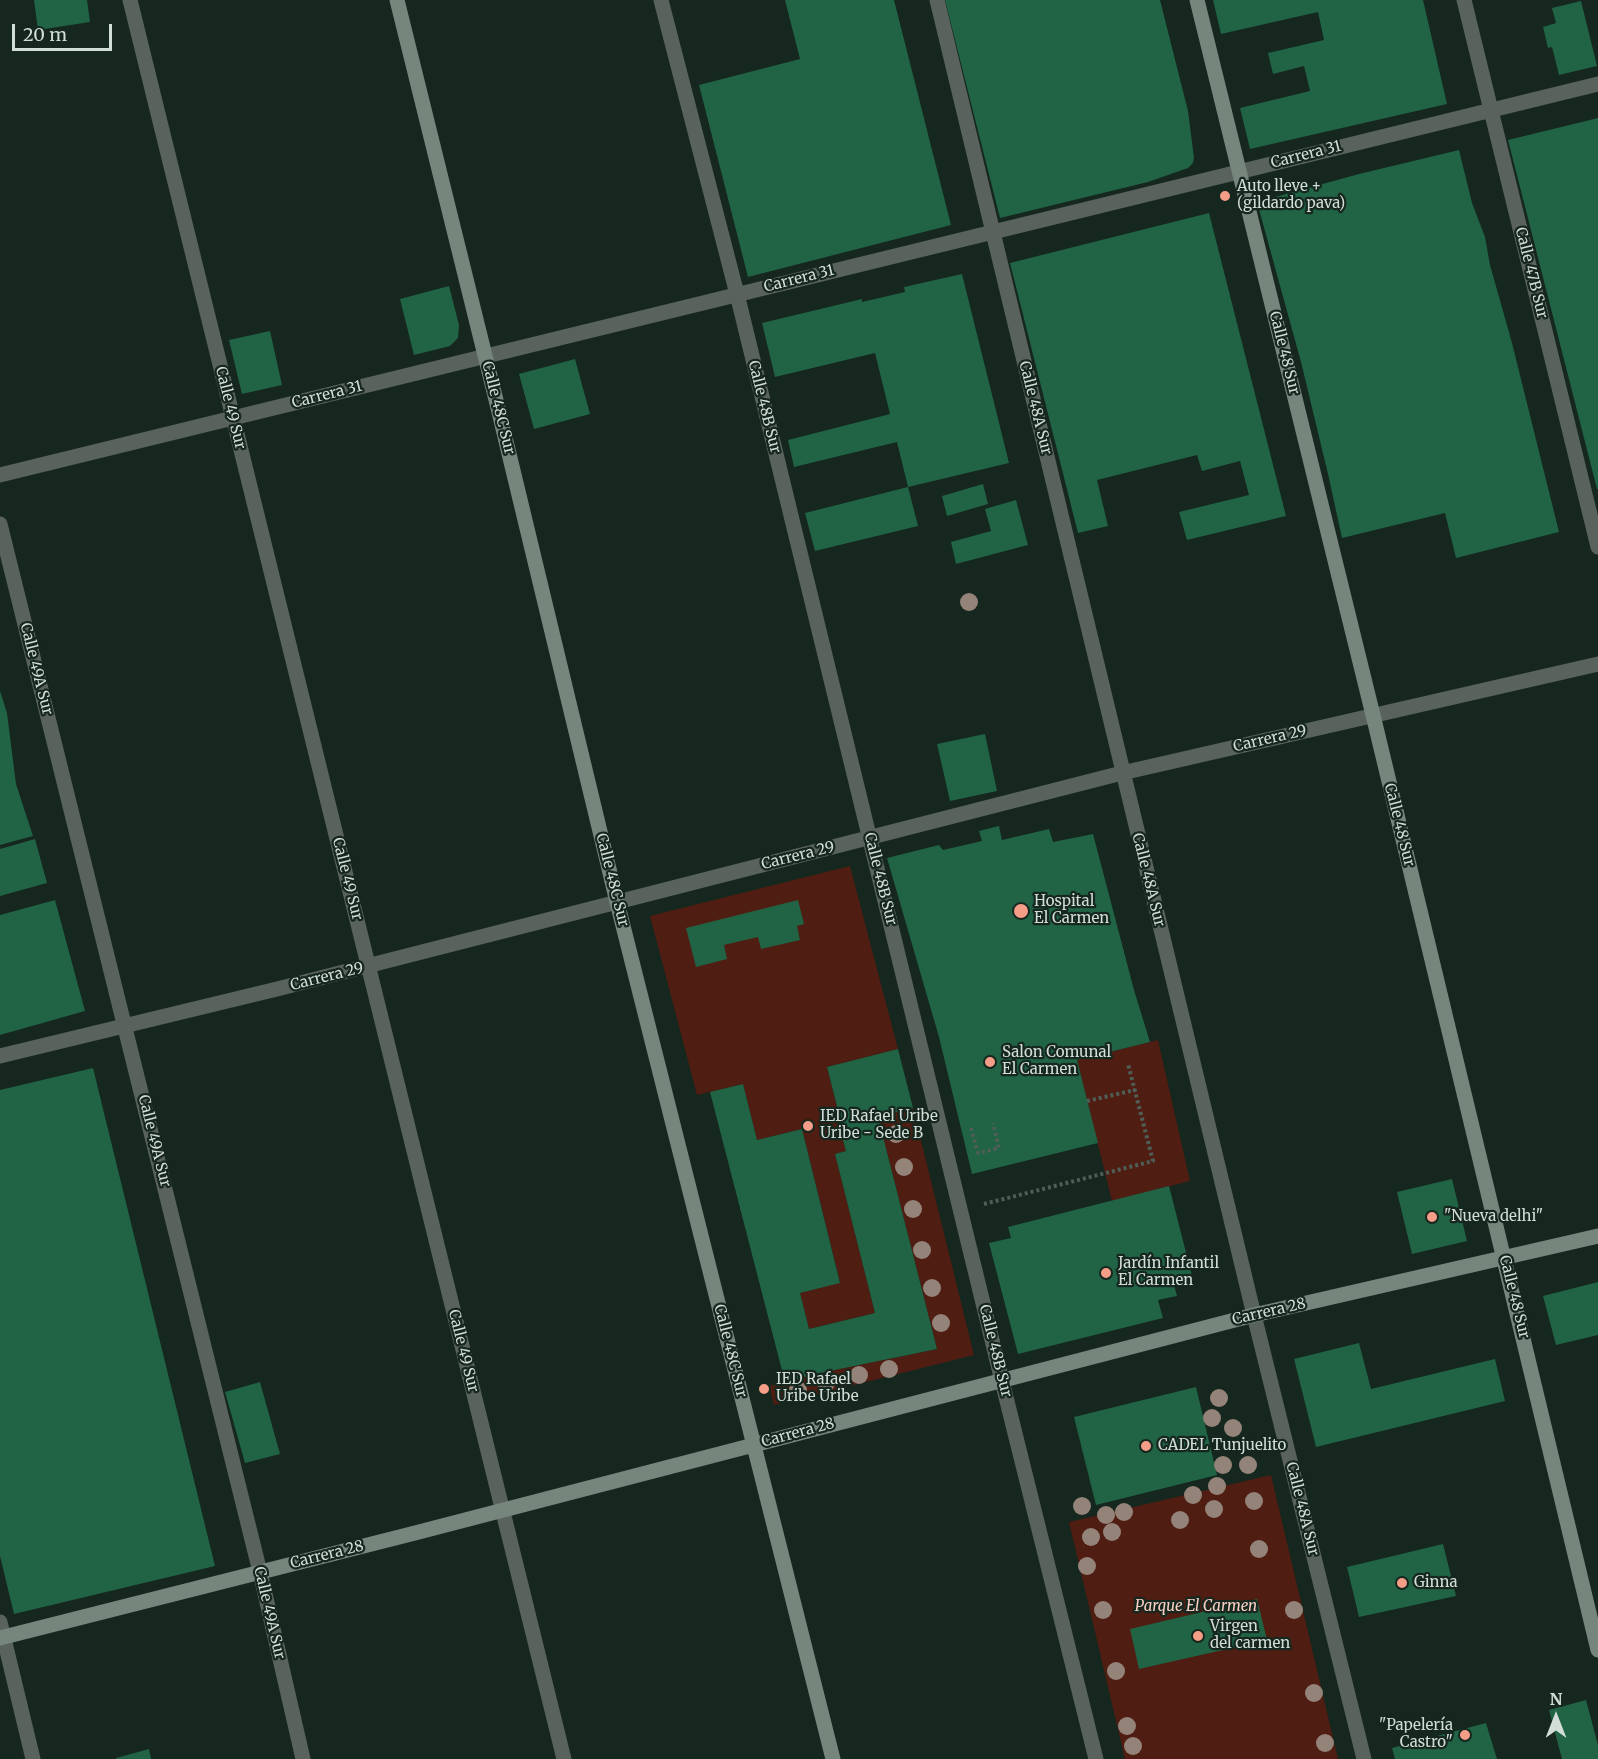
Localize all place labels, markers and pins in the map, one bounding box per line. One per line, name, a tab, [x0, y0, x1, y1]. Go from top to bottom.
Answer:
place label: Auto lleve + (gildardo pava)	[1237, 178, 1345, 213]
marker: Auto lleve + (gildardo pava)	[1218, 189, 1232, 203]
place label: Hospital El Carmen	[1034, 893, 1109, 928]
marker: Hospital El Carmen	[1012, 902, 1030, 920]
place label: Salon Comunal El Carmen	[1002, 1044, 1111, 1079]
marker: Salon Comunal El Carmen	[983, 1055, 997, 1069]
place label: IED Rafael Uribe Uribe - Sede B	[820, 1108, 938, 1143]
marker: IED Rafael Uribe Uribe - Sede B	[801, 1119, 815, 1133]
place label: "Nueva delhi"	[1444, 1208, 1543, 1226]
marker: "Nueva delhi"	[1425, 1210, 1439, 1224]
place label: Jardín Infantil El Carmen	[1118, 1255, 1219, 1290]
marker: Jardín Infantil El Carmen	[1099, 1266, 1113, 1280]
place label: IED Rafael Uribe Uribe	[776, 1371, 858, 1406]
marker: IED Rafael Uribe Uribe	[757, 1382, 771, 1396]
place label: CADEL Tunjuelito	[1158, 1437, 1286, 1455]
marker: CADEL Tunjuelito	[1139, 1439, 1153, 1453]
place label: Ginna	[1414, 1574, 1458, 1592]
marker: Ginna	[1395, 1576, 1409, 1590]
place label: Virgen del carmen	[1210, 1618, 1290, 1653]
marker: Virgen del carmen	[1191, 1629, 1205, 1643]
place label: "Papelería Castro"	[1379, 1717, 1453, 1752]
marker: "Papelería Castro"	[1458, 1728, 1472, 1742]

